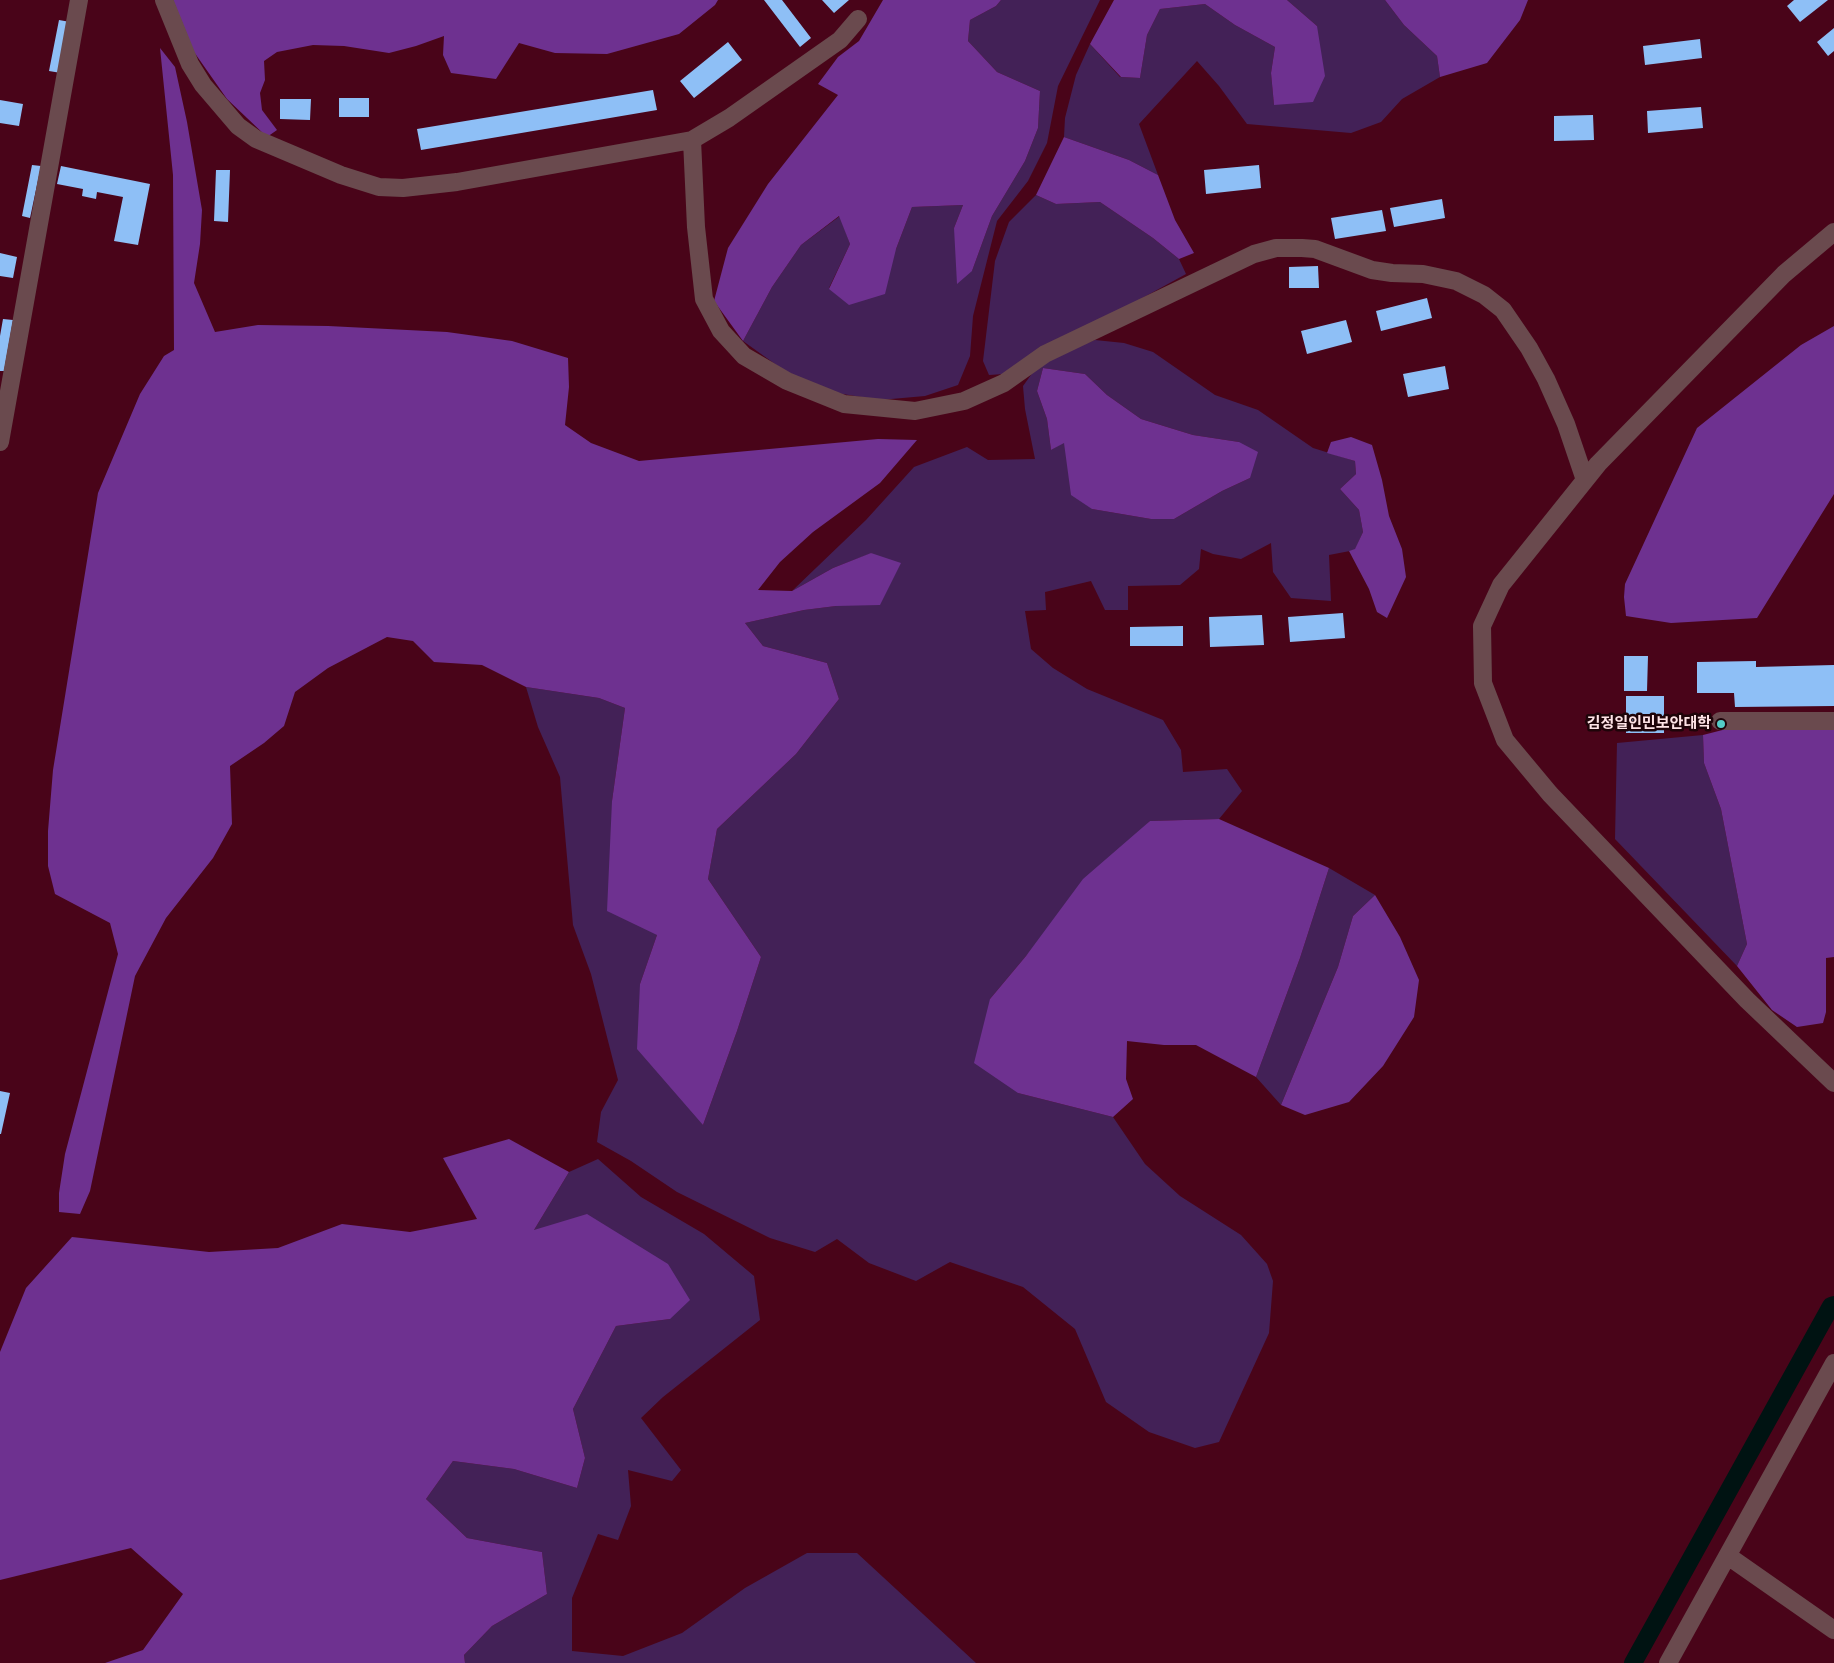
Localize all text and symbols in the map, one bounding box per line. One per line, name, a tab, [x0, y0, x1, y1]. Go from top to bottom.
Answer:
place label: 김정일인민보안대학	[1587, 715, 1711, 733]
marker: 김정일인민보안대학	[1715, 718, 1727, 730]

